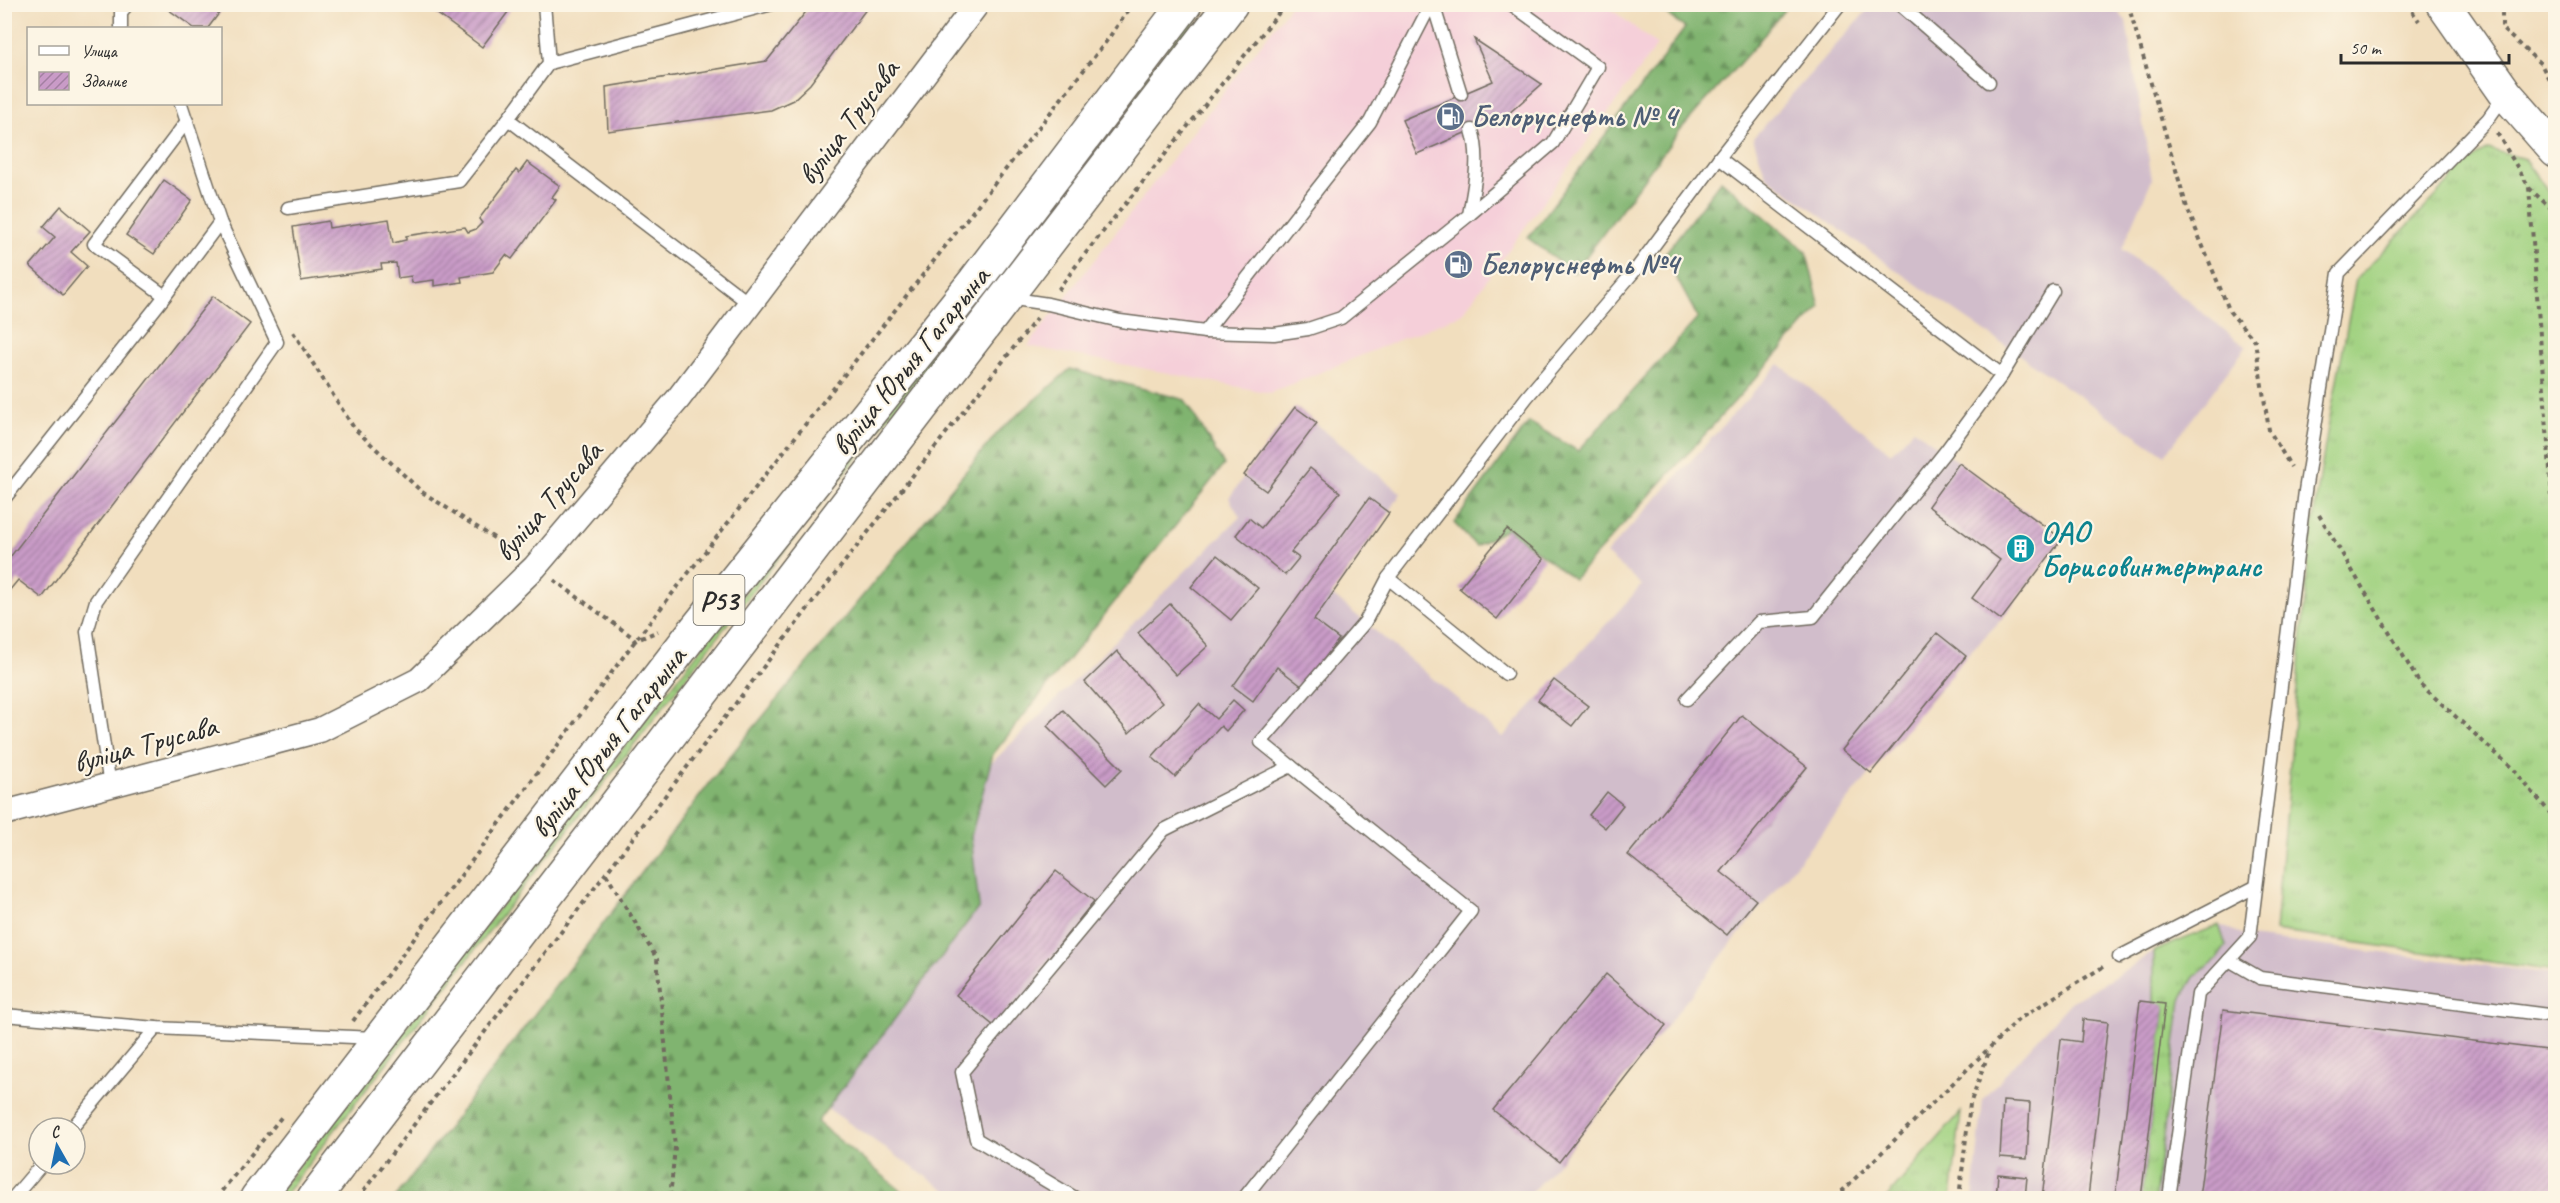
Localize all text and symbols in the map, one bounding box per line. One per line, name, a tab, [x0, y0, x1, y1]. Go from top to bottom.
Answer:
legend	[27, 27, 222, 105]
scale bar	[2341, 27, 2509, 65]
text: 50 m	[2350, 37, 2383, 59]
text: Улица	[81, 40, 118, 62]
street label: вуліца Трусава	[788, 50, 909, 192]
text: Здание	[81, 70, 127, 92]
place label: Белоруснефть № 4	[1471, 97, 1680, 135]
fuel station icon: Белоруснефть № 4	[1434, 100, 1466, 132]
place label: Белоруснефть №4	[1480, 245, 1682, 283]
fuel station icon: Белоруснефть №4	[1443, 248, 1475, 280]
street label: вуліца Юрыя Гагарына	[822, 257, 999, 463]
street label: вуліца Трусава	[485, 432, 612, 569]
place label: ОАО Борисовинтертранс	[2041, 513, 2263, 585]
building icon: ОАО Борисовинтертранс	[2004, 533, 2036, 565]
road number: Р53	[694, 575, 744, 625]
street label: вуліца Юрыя Гагарына	[522, 637, 696, 845]
street label: вуліца Трусава	[69, 706, 223, 781]
north arrow	[27, 1116, 87, 1176]
text: С	[49, 1121, 62, 1143]

